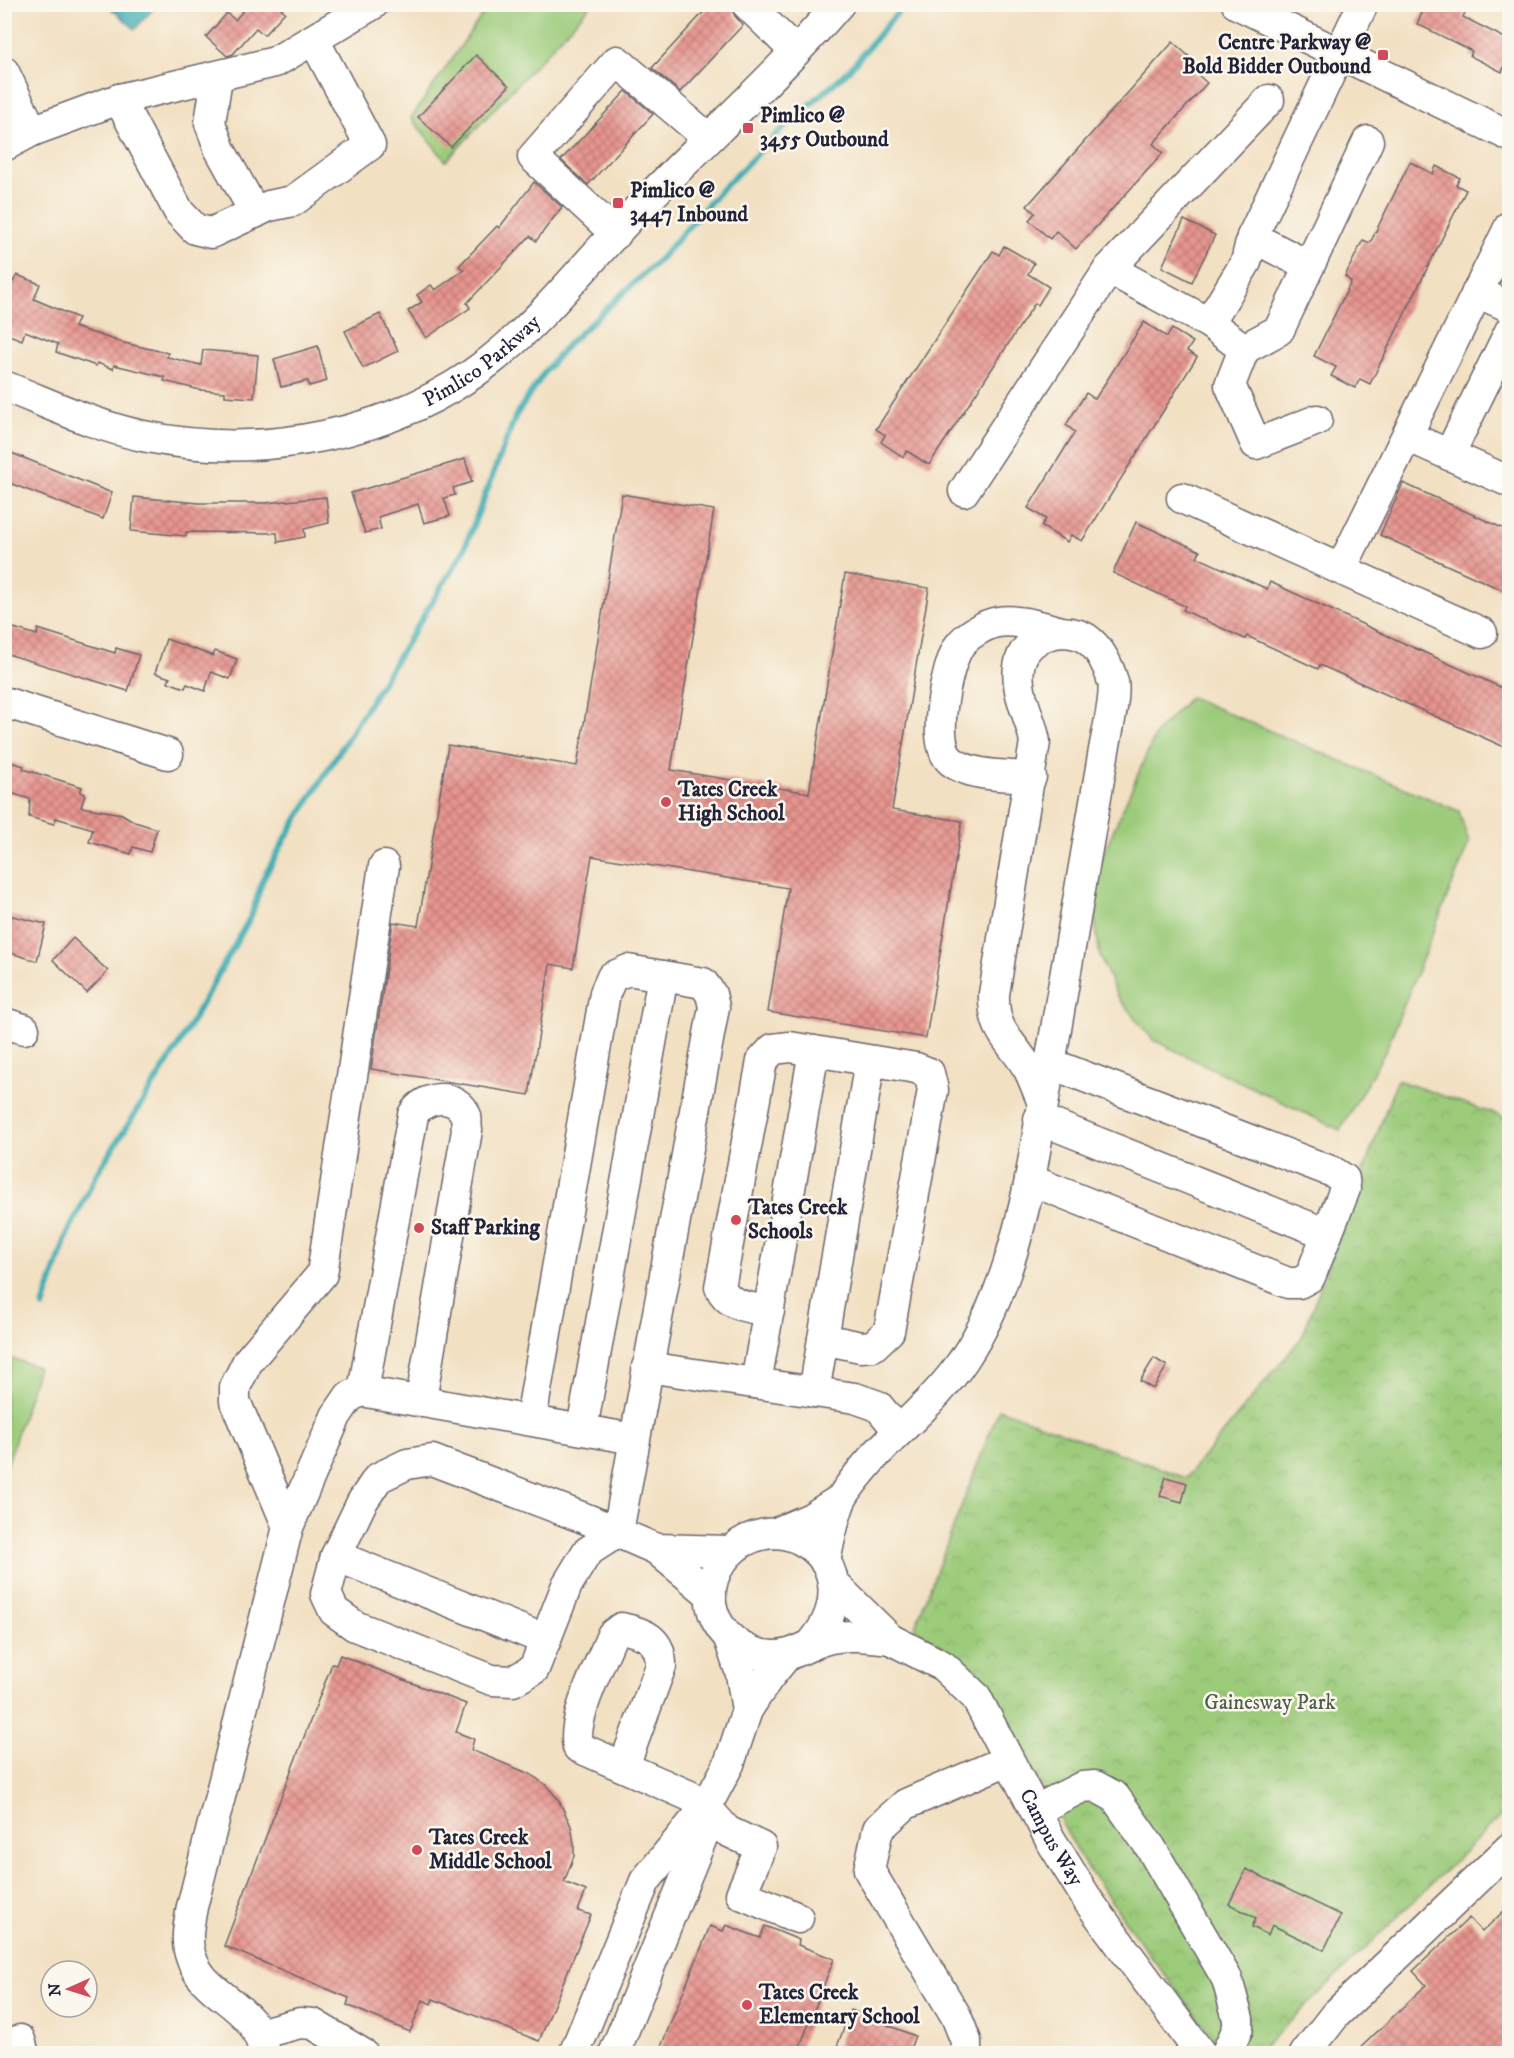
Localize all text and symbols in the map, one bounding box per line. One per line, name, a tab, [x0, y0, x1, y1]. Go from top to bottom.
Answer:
place label: Centre Parkway @ Bold Bidder Outbound	[1182, 30, 1372, 80]
marker: Centre Parkway @ Bold Bidder Outbound	[1376, 48, 1390, 62]
place label: Pimlico @ 3455 Outbound	[760, 103, 889, 153]
marker: Pimlico @ 3455 Outbound	[741, 121, 755, 135]
place label: Pimlico @ 3447 Inbound	[630, 178, 749, 228]
marker: Pimlico @ 3447 Inbound	[611, 196, 625, 210]
street label: Pimlico Parkway	[419, 309, 547, 413]
place label: Tates Creek High School	[677, 777, 785, 827]
marker: Tates Creek High School	[659, 795, 673, 809]
place label: Tates Creek Schools	[747, 1195, 848, 1245]
marker: Tates Creek Schools	[729, 1213, 743, 1227]
place label: Staff Parking	[431, 1215, 540, 1241]
marker: Staff Parking	[412, 1221, 426, 1235]
park label: Gainesway Park	[1204, 1690, 1336, 1716]
street label: Campus Way	[1013, 1785, 1090, 1892]
place label: Tates Creek Middle School	[428, 1825, 552, 1875]
marker: Tates Creek Middle School	[410, 1843, 424, 1857]
north arrow	[39, 1959, 99, 2019]
place label: Tates Creek Elementary School	[758, 1980, 920, 2030]
text: N	[45, 1983, 65, 1997]
marker: Tates Creek Elementary School	[740, 1998, 754, 2012]

